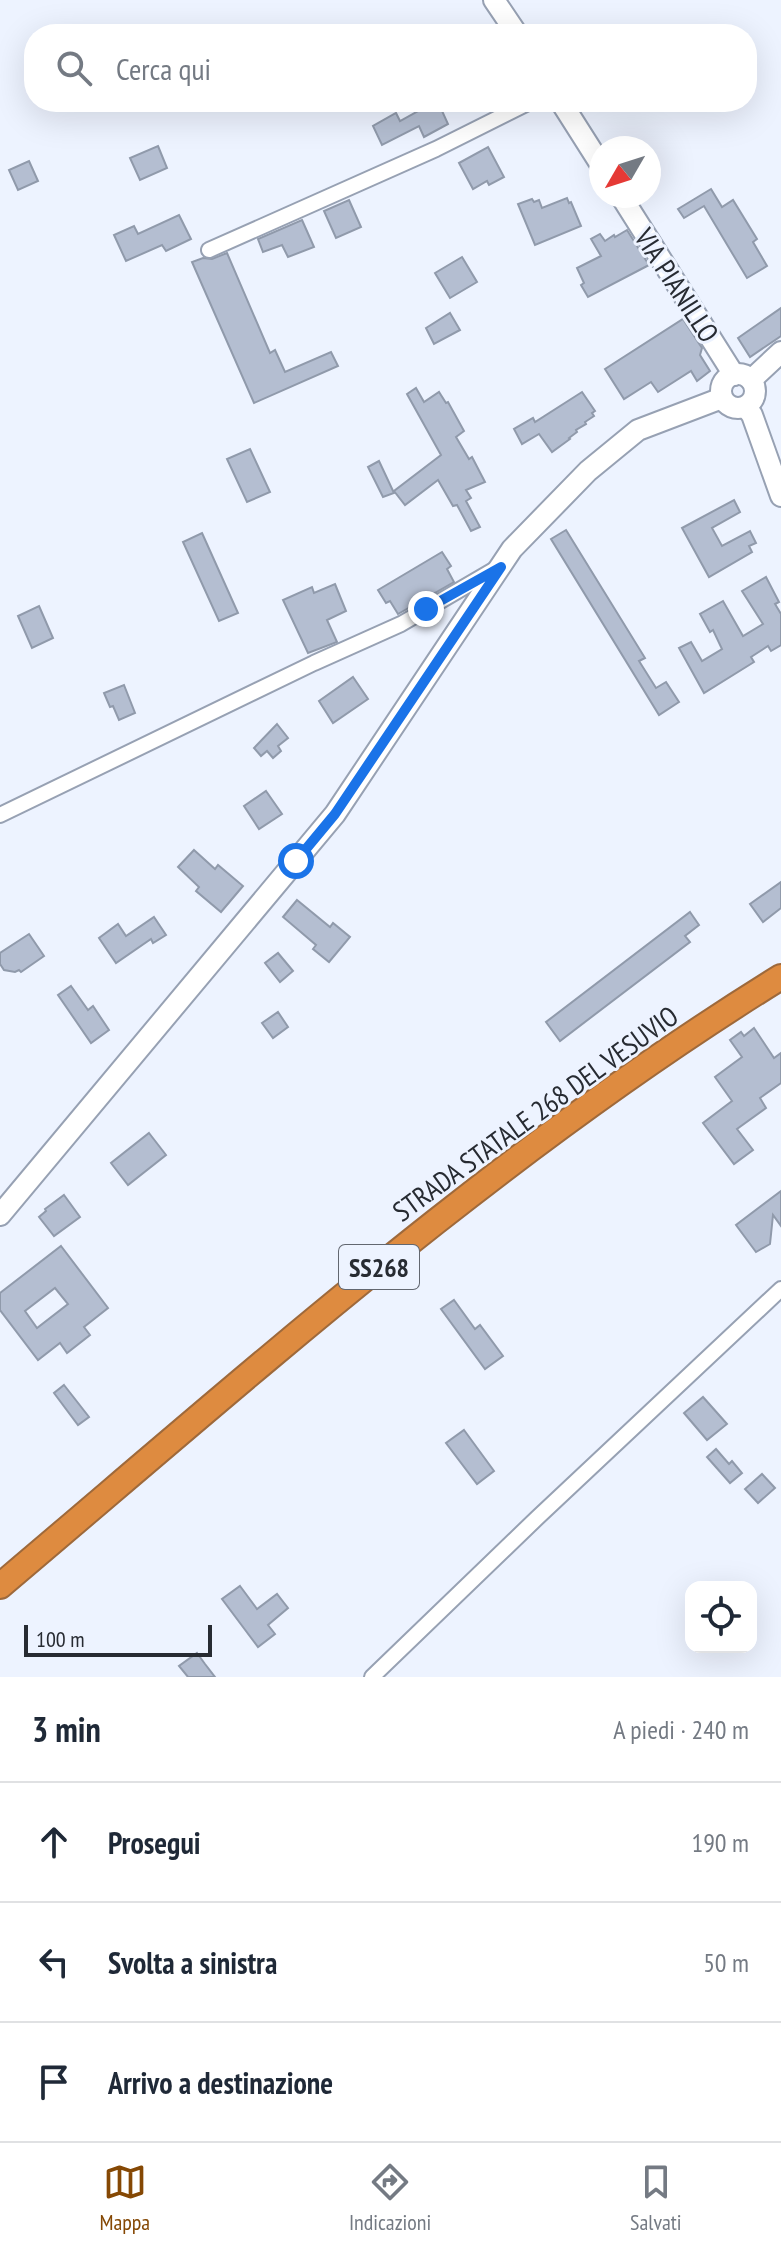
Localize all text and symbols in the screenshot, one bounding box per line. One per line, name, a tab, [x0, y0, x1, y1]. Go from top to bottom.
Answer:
search box	[24, 24, 757, 112]
icon: search	[52, 46, 96, 90]
text: Cerca qui	[116, 49, 211, 88]
north arrow	[589, 136, 661, 208]
street label: VIA PIANILLO	[626, 220, 728, 349]
route end	[408, 591, 444, 627]
route start	[278, 843, 314, 879]
street label: STRADA STATALE 268 DEL VESUVIO	[385, 997, 685, 1229]
road number: SS268	[339, 1245, 419, 1289]
map controls	[685, 1581, 757, 1653]
button: locate	[685, 1581, 757, 1653]
scale bar	[24, 1621, 212, 1657]
text: 100 m	[36, 1625, 85, 1653]
text: 3 min	[32, 1707, 101, 1751]
text: A piedi · 240 m	[613, 1713, 749, 1746]
icon: ahead	[32, 1820, 76, 1864]
text: Prosegui	[108, 1823, 201, 1862]
text: 190 m	[691, 1826, 749, 1859]
icon: left	[32, 1940, 76, 1984]
text: Svolta a sinistra	[108, 1943, 277, 1982]
text: 50 m	[703, 1946, 749, 1979]
icon: arrive	[32, 2060, 76, 2104]
text: Arrivo a destinazione	[108, 2063, 333, 2102]
tab: Mappa	[99, 2160, 150, 2236]
tab: Indicazioni	[349, 2160, 431, 2236]
tab: Salvati	[630, 2160, 682, 2236]

